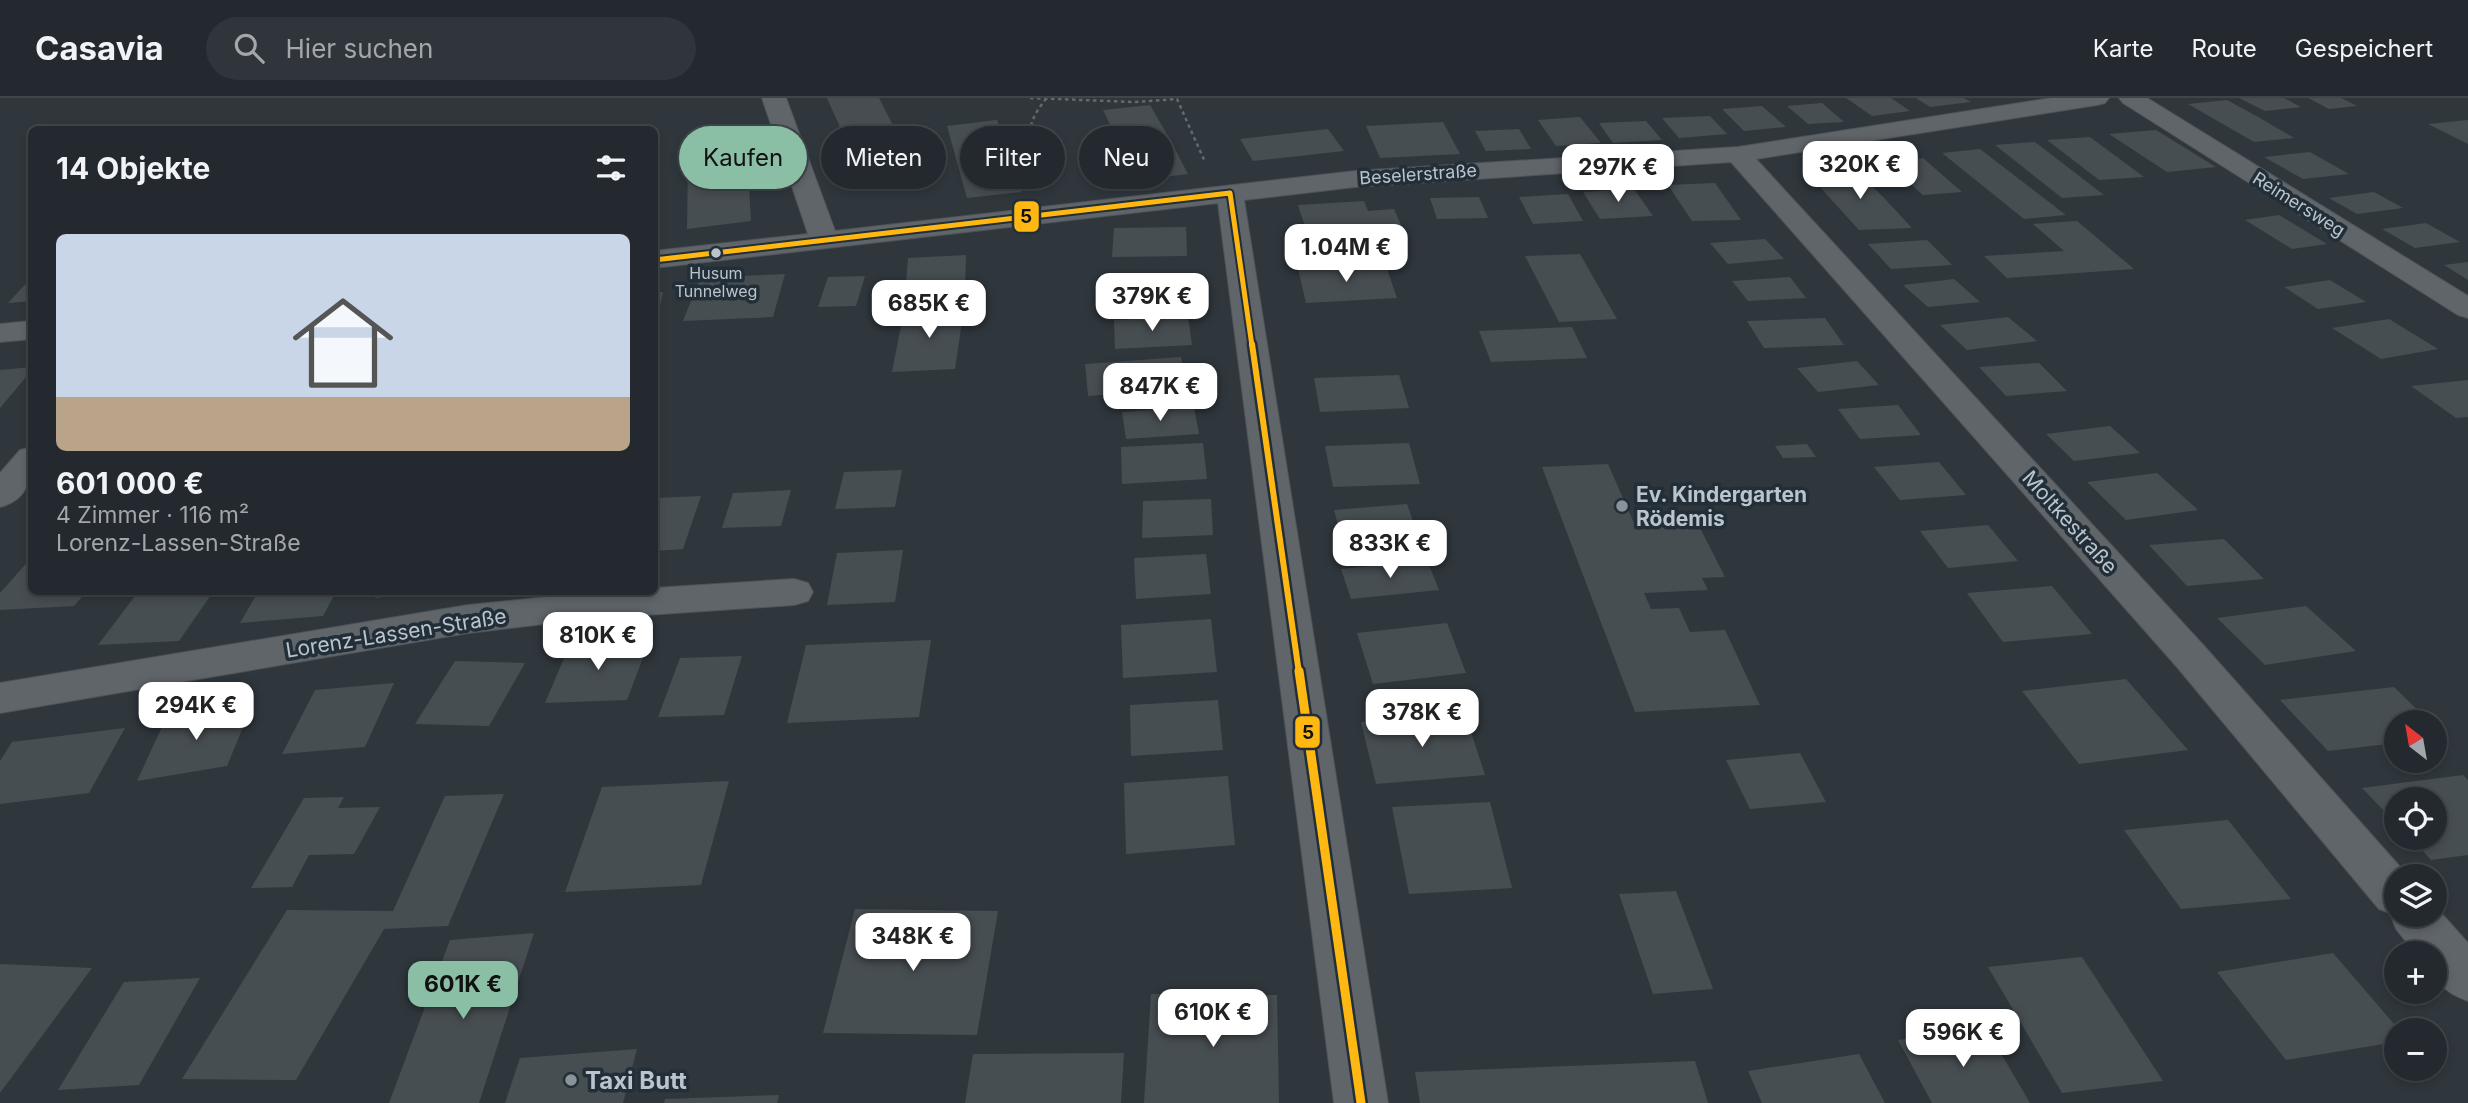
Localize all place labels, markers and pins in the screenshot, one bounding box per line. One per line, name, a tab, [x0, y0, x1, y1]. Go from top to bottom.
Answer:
pin: 320K €	[1803, 141, 1917, 201]
pin: 297K €	[1561, 144, 1675, 204]
pin: 1.04M €	[1281, 225, 1411, 284]
marker: Husum Tunnelweg	[709, 246, 723, 260]
place label: Husum Tunnelweg	[675, 263, 757, 301]
pin: 379K €	[1095, 274, 1209, 333]
pin: 685K €	[872, 280, 986, 340]
pin: 847K €	[1103, 364, 1217, 423]
place label: Ev. Kindergarten Rödemis	[1636, 482, 1807, 531]
marker: Ev. Kindergarten Rödemis	[1614, 498, 1630, 514]
pin: 833K €	[1333, 520, 1447, 580]
pin: 810K €	[541, 612, 655, 672]
pin: 294K €	[139, 682, 253, 742]
pin: 378K €	[1365, 690, 1479, 749]
pin: 348K €	[856, 914, 970, 973]
pin: 601K €	[406, 962, 520, 1021]
pin: 610K €	[1156, 990, 1270, 1049]
pin: 596K €	[1906, 1010, 2020, 1069]
place label: Taxi Butt	[585, 1066, 687, 1095]
marker: Taxi Butt	[563, 1072, 579, 1088]

